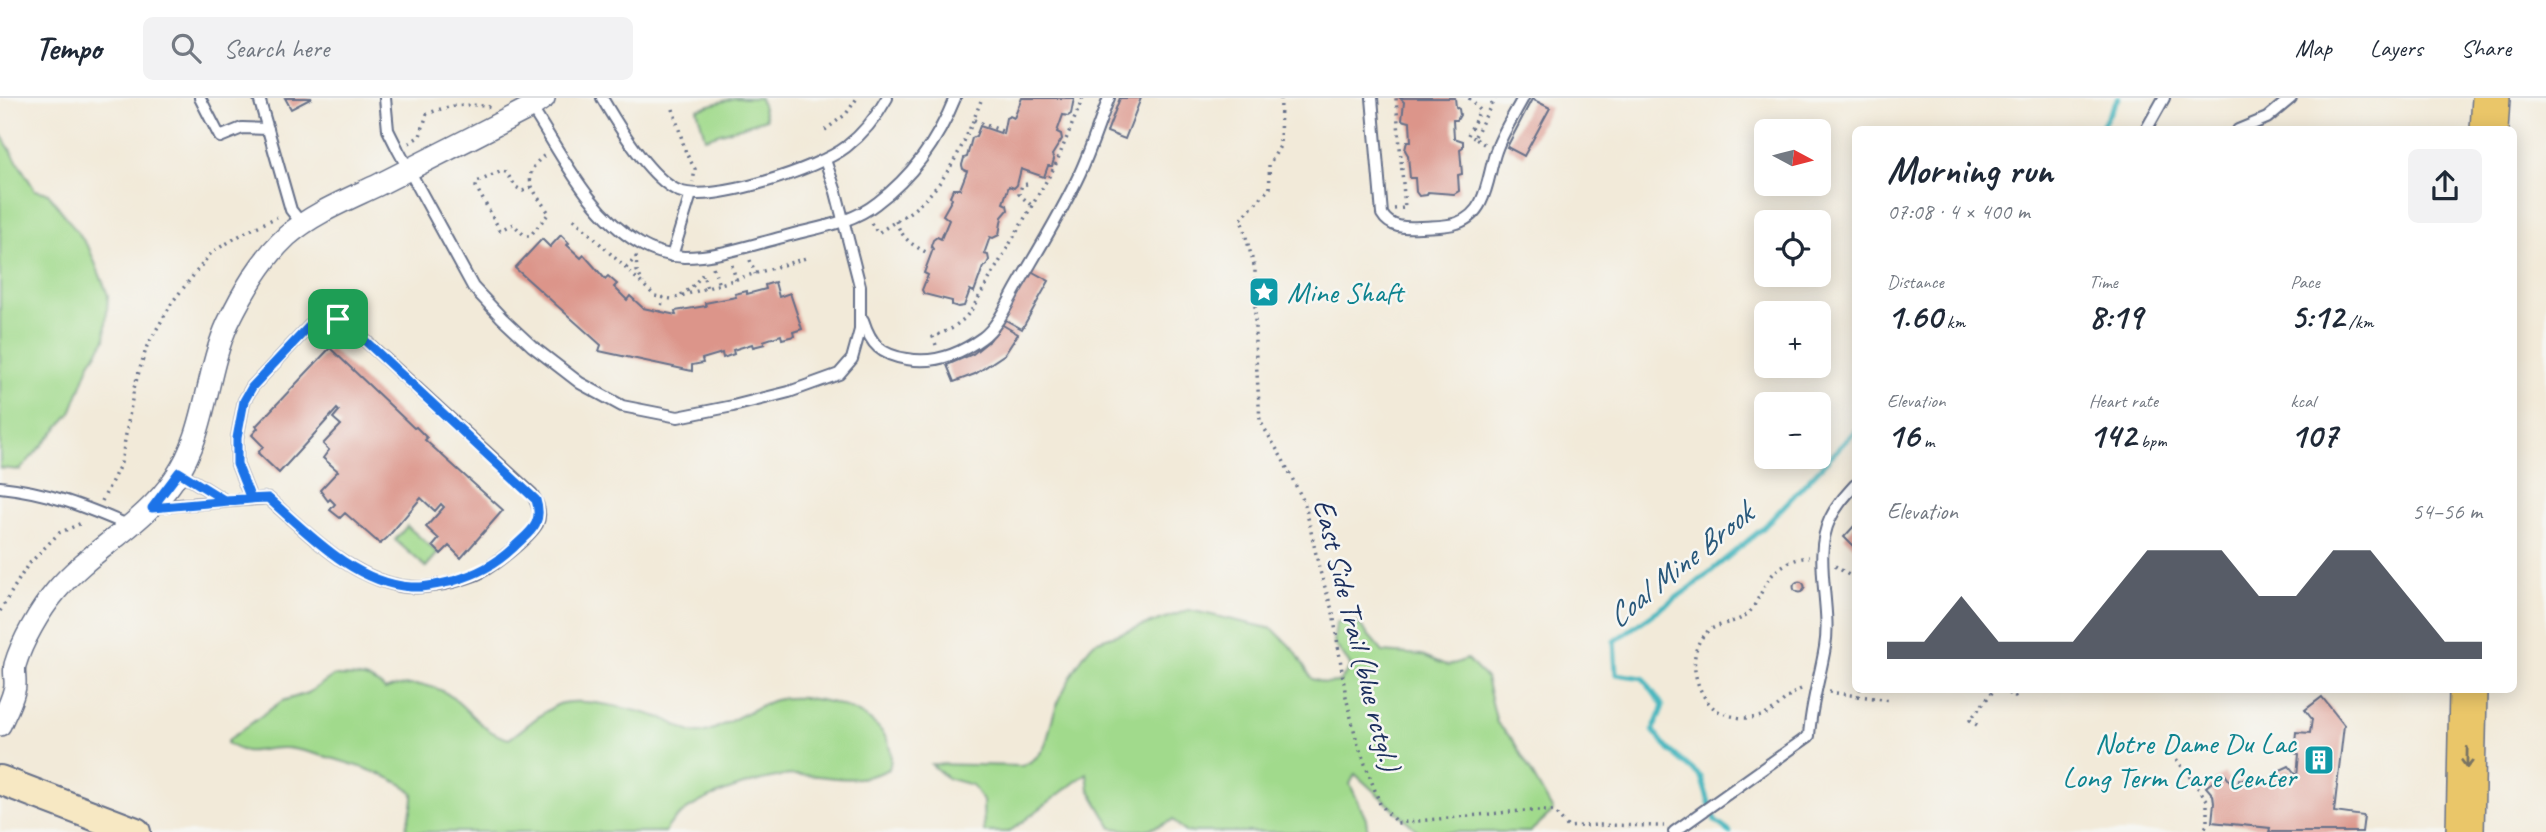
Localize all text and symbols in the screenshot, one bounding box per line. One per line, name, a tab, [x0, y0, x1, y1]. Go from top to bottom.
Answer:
search box	[143, 17, 633, 80]
text: Tempo	[35, 27, 101, 69]
icon: search	[167, 29, 205, 67]
text: Search here	[223, 32, 329, 65]
text: Map	[2295, 33, 2332, 63]
text: Layers	[2370, 33, 2423, 63]
text: Share	[2461, 33, 2511, 63]
north arrow	[1754, 119, 1830, 196]
map controls	[1754, 119, 1831, 469]
text: Morning run	[1887, 147, 2053, 194]
button: share	[2408, 149, 2482, 223]
text: 07:08 · 4 × 400 m	[1887, 197, 2030, 226]
button: locate	[1754, 210, 1831, 287]
text: Distance	[1887, 270, 1944, 294]
text: Time	[2089, 270, 2118, 294]
text: Pace	[2290, 270, 2320, 294]
place label: Mine Shaft	[1287, 273, 1406, 311]
place icon: Mine Shaft	[1247, 275, 1281, 309]
pin	[308, 289, 368, 349]
text: 1.60	[1887, 294, 1942, 339]
text: 8:19	[2089, 294, 2142, 339]
text: 5:12	[2290, 294, 2344, 339]
icon: arrive	[319, 300, 357, 338]
button: +	[1754, 301, 1831, 378]
text: km	[1942, 310, 1965, 334]
text: /km	[2344, 310, 2373, 334]
text: Elevation	[1887, 389, 1945, 413]
text: Heart rate	[2089, 389, 2158, 413]
text: kcal	[2290, 389, 2315, 413]
button: −	[1754, 392, 1831, 469]
text: 16	[1887, 413, 1919, 458]
text: 142	[2089, 413, 2136, 458]
text: 107	[2290, 413, 2337, 458]
text: m	[1919, 429, 1935, 453]
text: bpm	[2136, 429, 2167, 453]
water label: Coal Mine Brook	[1598, 491, 1765, 637]
street label: East Side Trail (blue rctgl.)	[1305, 495, 1410, 777]
text: Elevation	[1887, 497, 1958, 526]
text: 54–56 m	[2412, 497, 2482, 526]
place label: Notre Dame Du Lac Long Term Care Center	[2062, 724, 2298, 796]
building icon: Notre Dame Du Lac Long Term Care Center	[2302, 743, 2336, 777]
one-way arrow	[2460, 746, 2473, 769]

